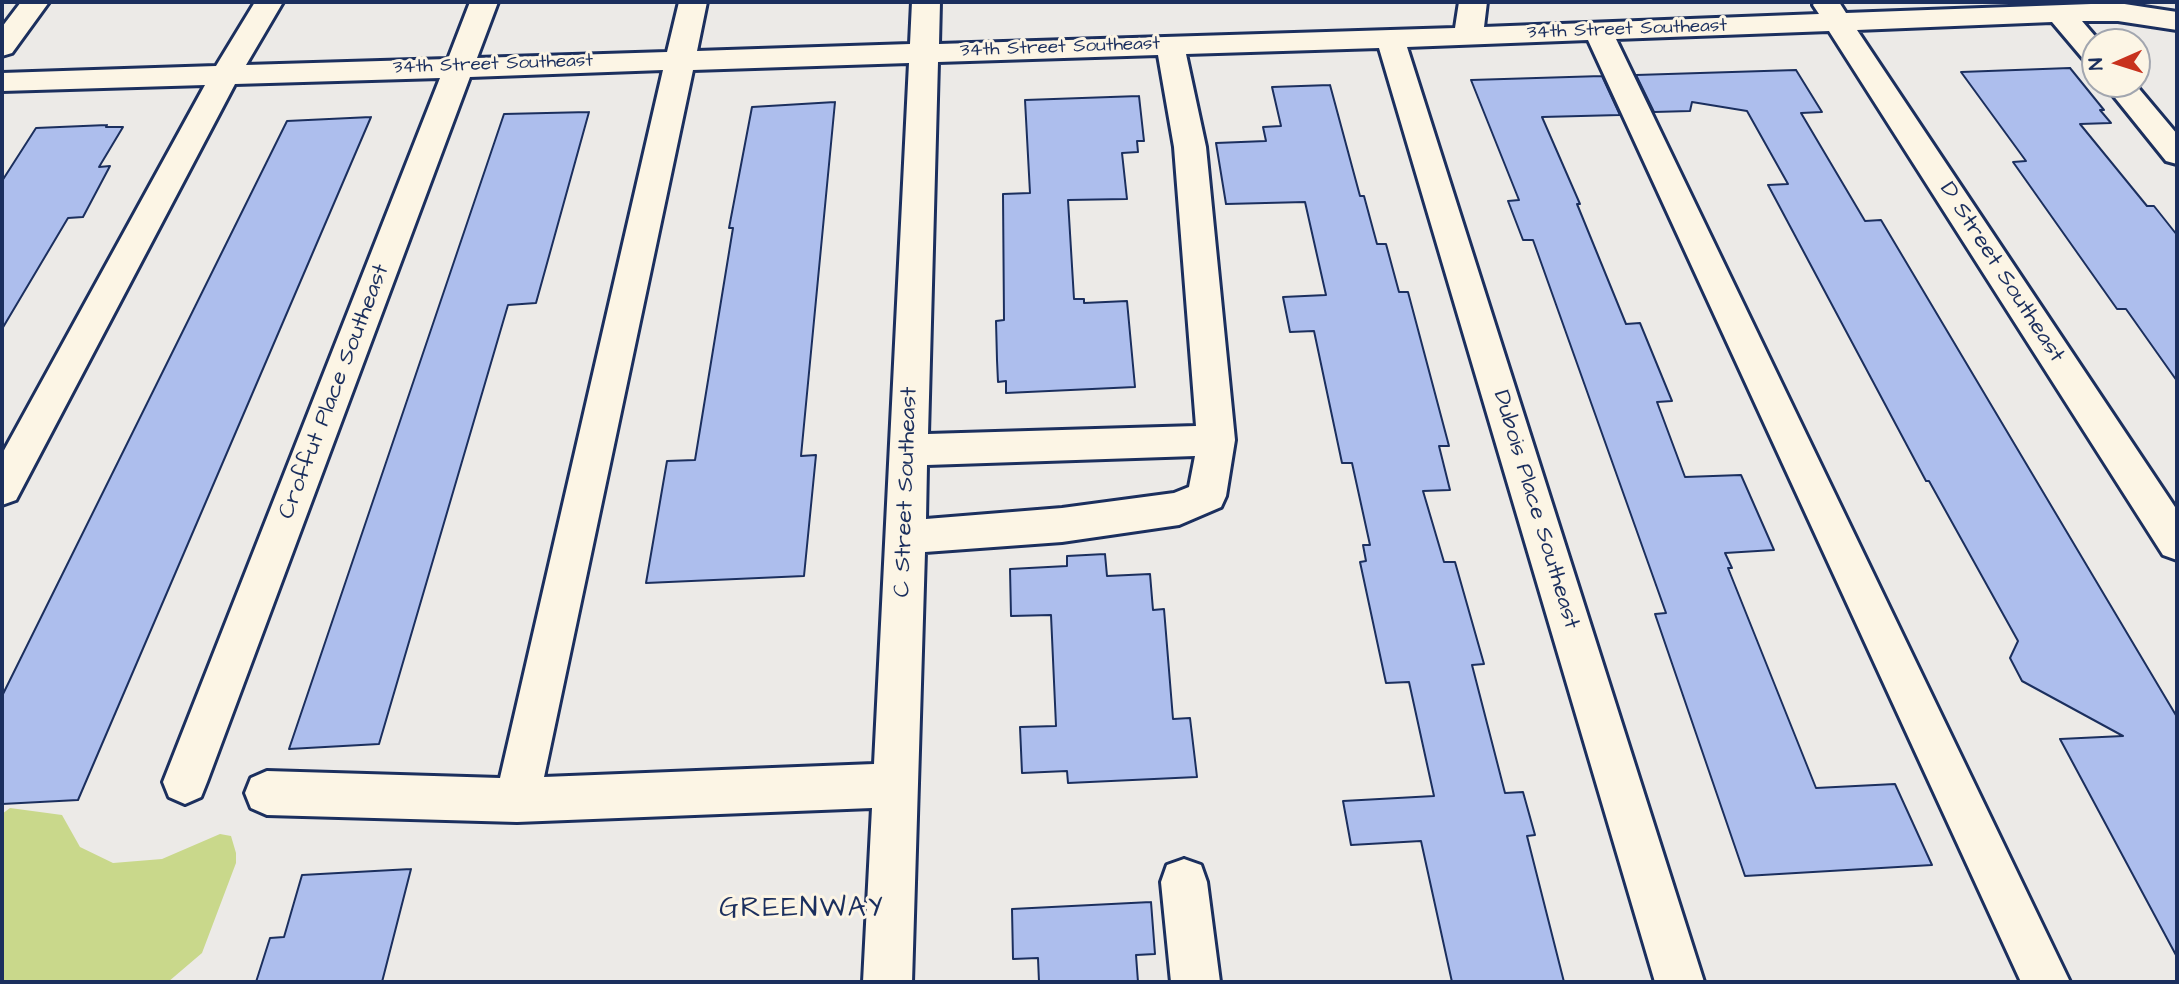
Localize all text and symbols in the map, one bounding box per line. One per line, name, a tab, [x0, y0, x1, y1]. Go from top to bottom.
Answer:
street label: 34th Street Southeast	[1527, 15, 1727, 45]
north arrow	[2081, 28, 2151, 98]
street label: 34th Street Southeast	[960, 33, 1160, 63]
street label: 34th Street Southeast	[393, 50, 593, 80]
text: N	[2083, 57, 2110, 71]
street label: D Street Southeast	[1932, 178, 2070, 368]
street label: Croffut Place Southeast	[274, 261, 396, 523]
street label: C Street Southeast	[890, 386, 924, 598]
street label: Dubois Place Southeast	[1486, 387, 1584, 633]
district label: GREENWAY	[720, 893, 884, 927]

